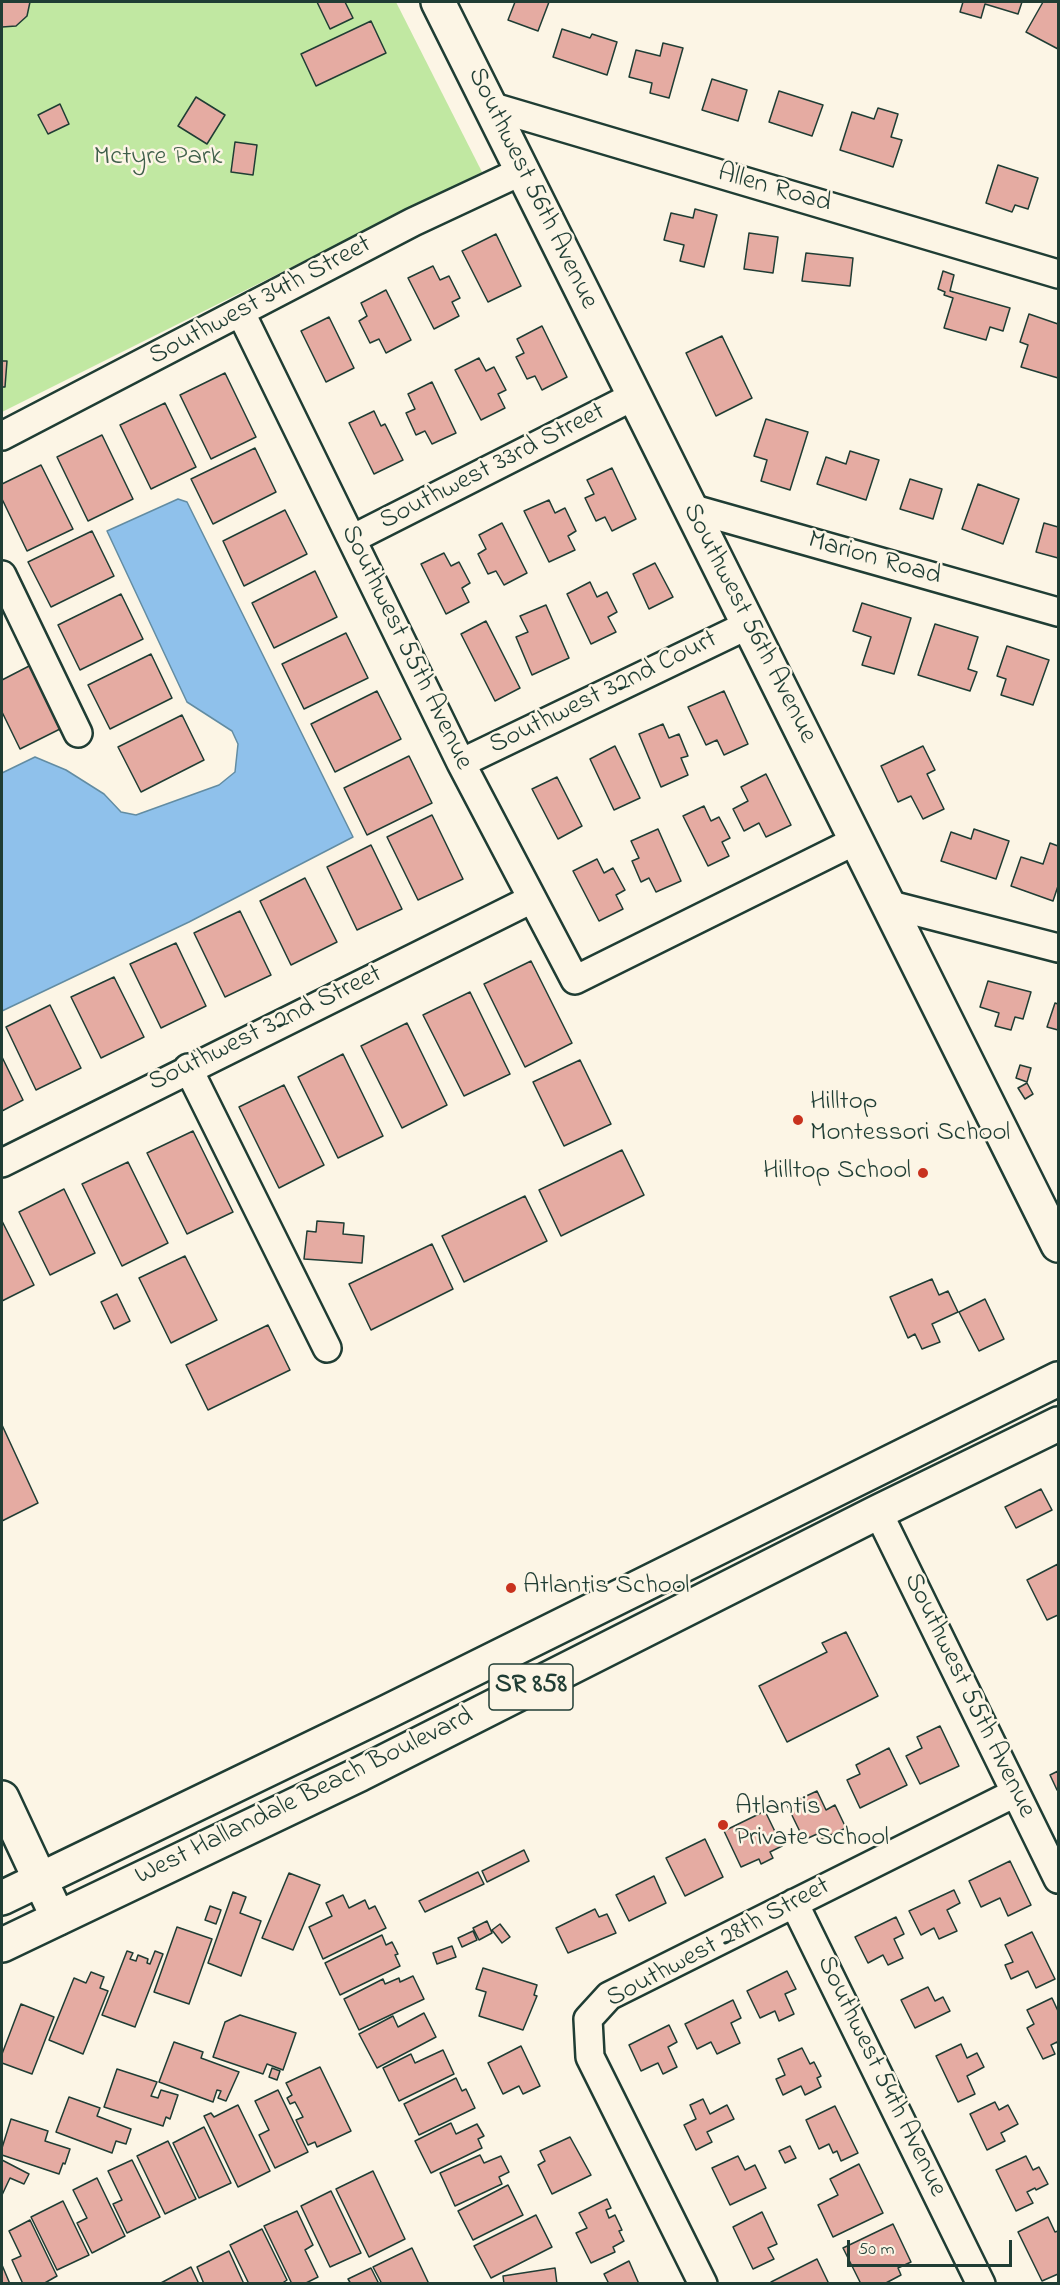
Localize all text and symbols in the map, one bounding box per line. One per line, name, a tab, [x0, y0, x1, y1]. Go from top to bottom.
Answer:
street label: Southwest 56th Avenue	[458, 63, 604, 315]
park label: Mctyre Park	[94, 143, 222, 175]
street label: Allen Road	[713, 158, 835, 222]
street label: Southwest 34th Street	[144, 230, 378, 374]
street label: Southwest 33rd Street	[375, 397, 611, 539]
street label: Southwest 56th Avenue	[673, 499, 823, 749]
street label: Southwest 55th Avenue	[332, 520, 478, 776]
street label: Marion Road	[804, 526, 944, 594]
street label: Southwest 32nd Court	[485, 625, 723, 763]
street label: Southwest 32nd Street	[144, 959, 388, 1101]
place label: Hilltop Montessori School	[810, 1088, 1010, 1151]
marker: Hilltop Montessori School	[791, 1113, 805, 1127]
place label: Hilltop School	[763, 1157, 911, 1189]
marker: Hilltop School	[916, 1166, 930, 1180]
street label: Southwest 55th Avenue	[895, 1568, 1041, 1824]
place label: Atlantis School	[523, 1572, 690, 1604]
marker: Atlantis School	[504, 1581, 518, 1595]
road number: SR 858	[489, 1664, 573, 1710]
street label: West Hallandale Beach Boulevard	[131, 1702, 479, 1894]
place label: Atlantis Private School	[735, 1793, 889, 1856]
marker: Atlantis Private School	[716, 1818, 730, 1832]
street label: Southwest 28th Street	[602, 1871, 836, 2017]
street label: Southwest 54th Avenue	[808, 1951, 952, 2203]
scale bar	[850, 2228, 1015, 2266]
text: 50 m	[858, 2237, 895, 2263]

